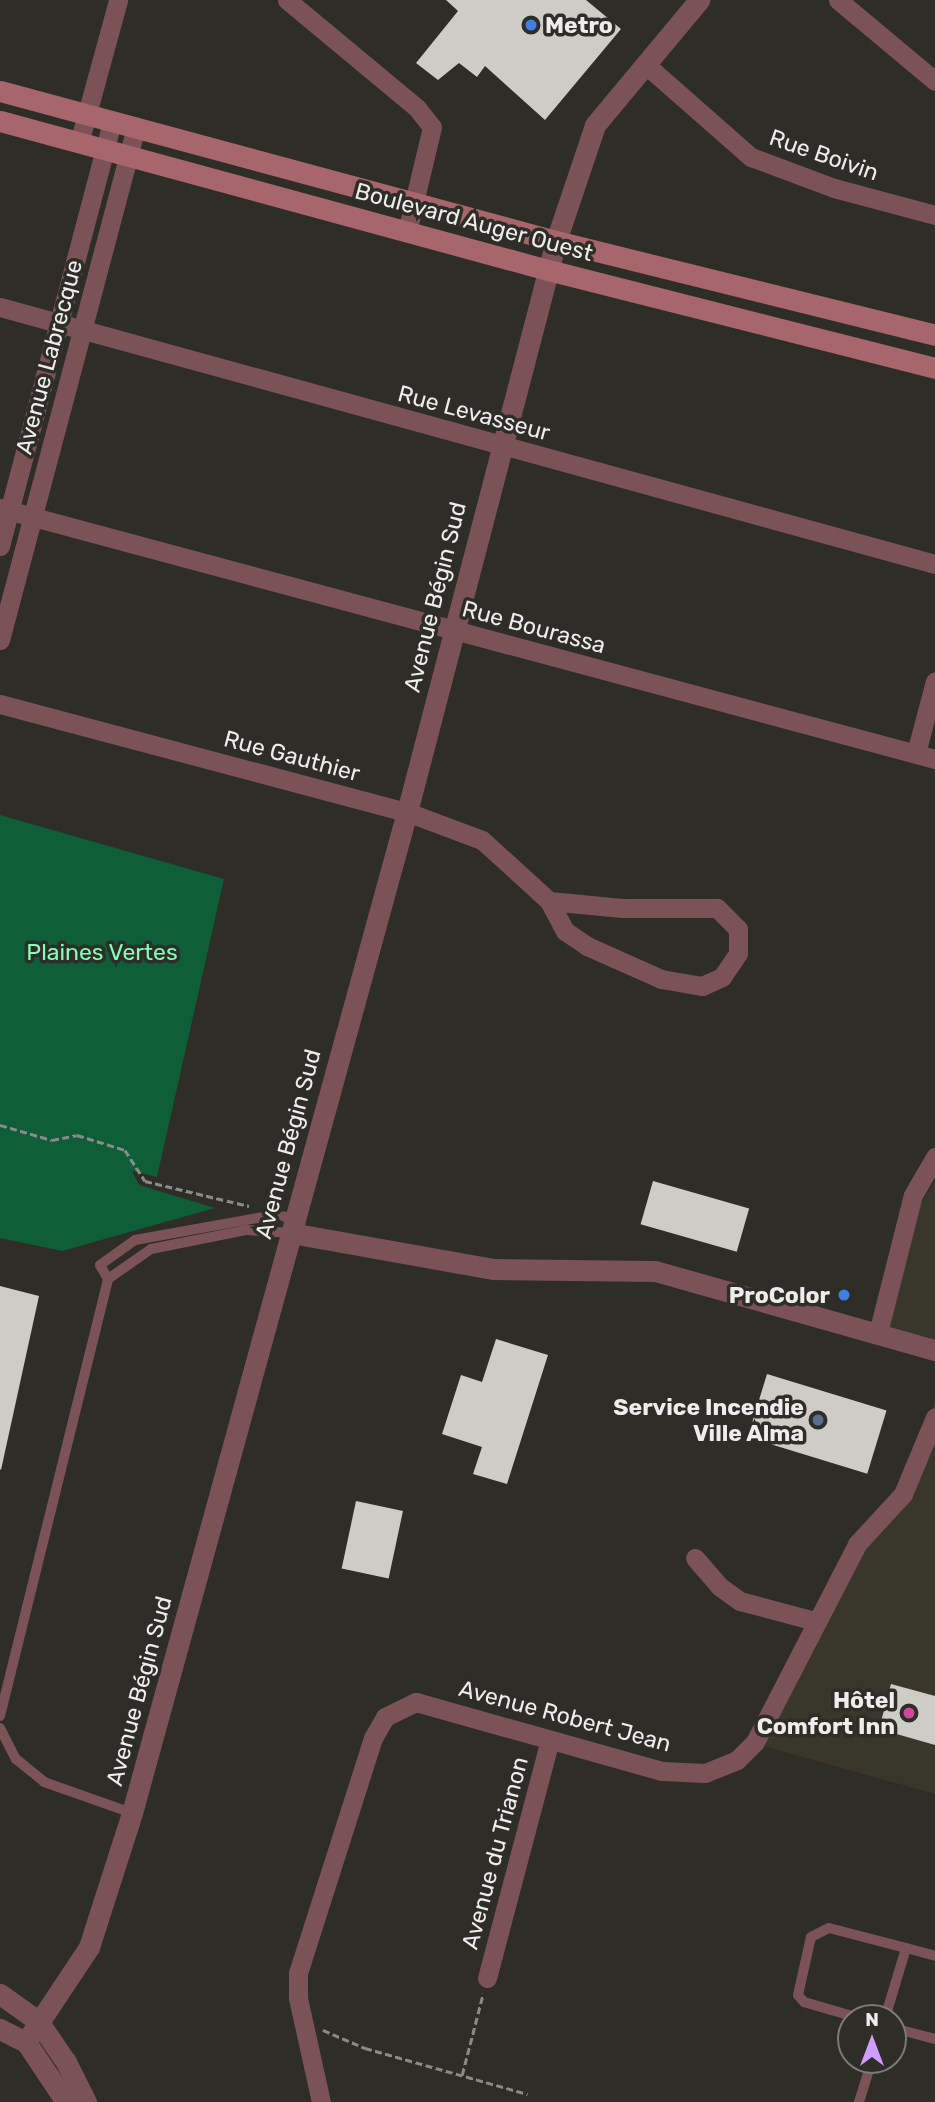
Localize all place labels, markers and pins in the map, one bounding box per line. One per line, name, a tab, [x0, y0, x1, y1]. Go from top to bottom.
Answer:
place label: Metro	[545, 11, 613, 39]
marker: Metro	[523, 17, 539, 33]
place label: ProColor	[729, 1281, 830, 1309]
marker: ProColor	[836, 1287, 852, 1303]
place label: Service Incendie Ville Alma	[613, 1393, 804, 1447]
marker: Service Incendie Ville Alma	[810, 1412, 826, 1428]
place label: Hôtel Comfort Inn	[757, 1686, 895, 1740]
marker: Hôtel Comfort Inn	[901, 1705, 917, 1721]

